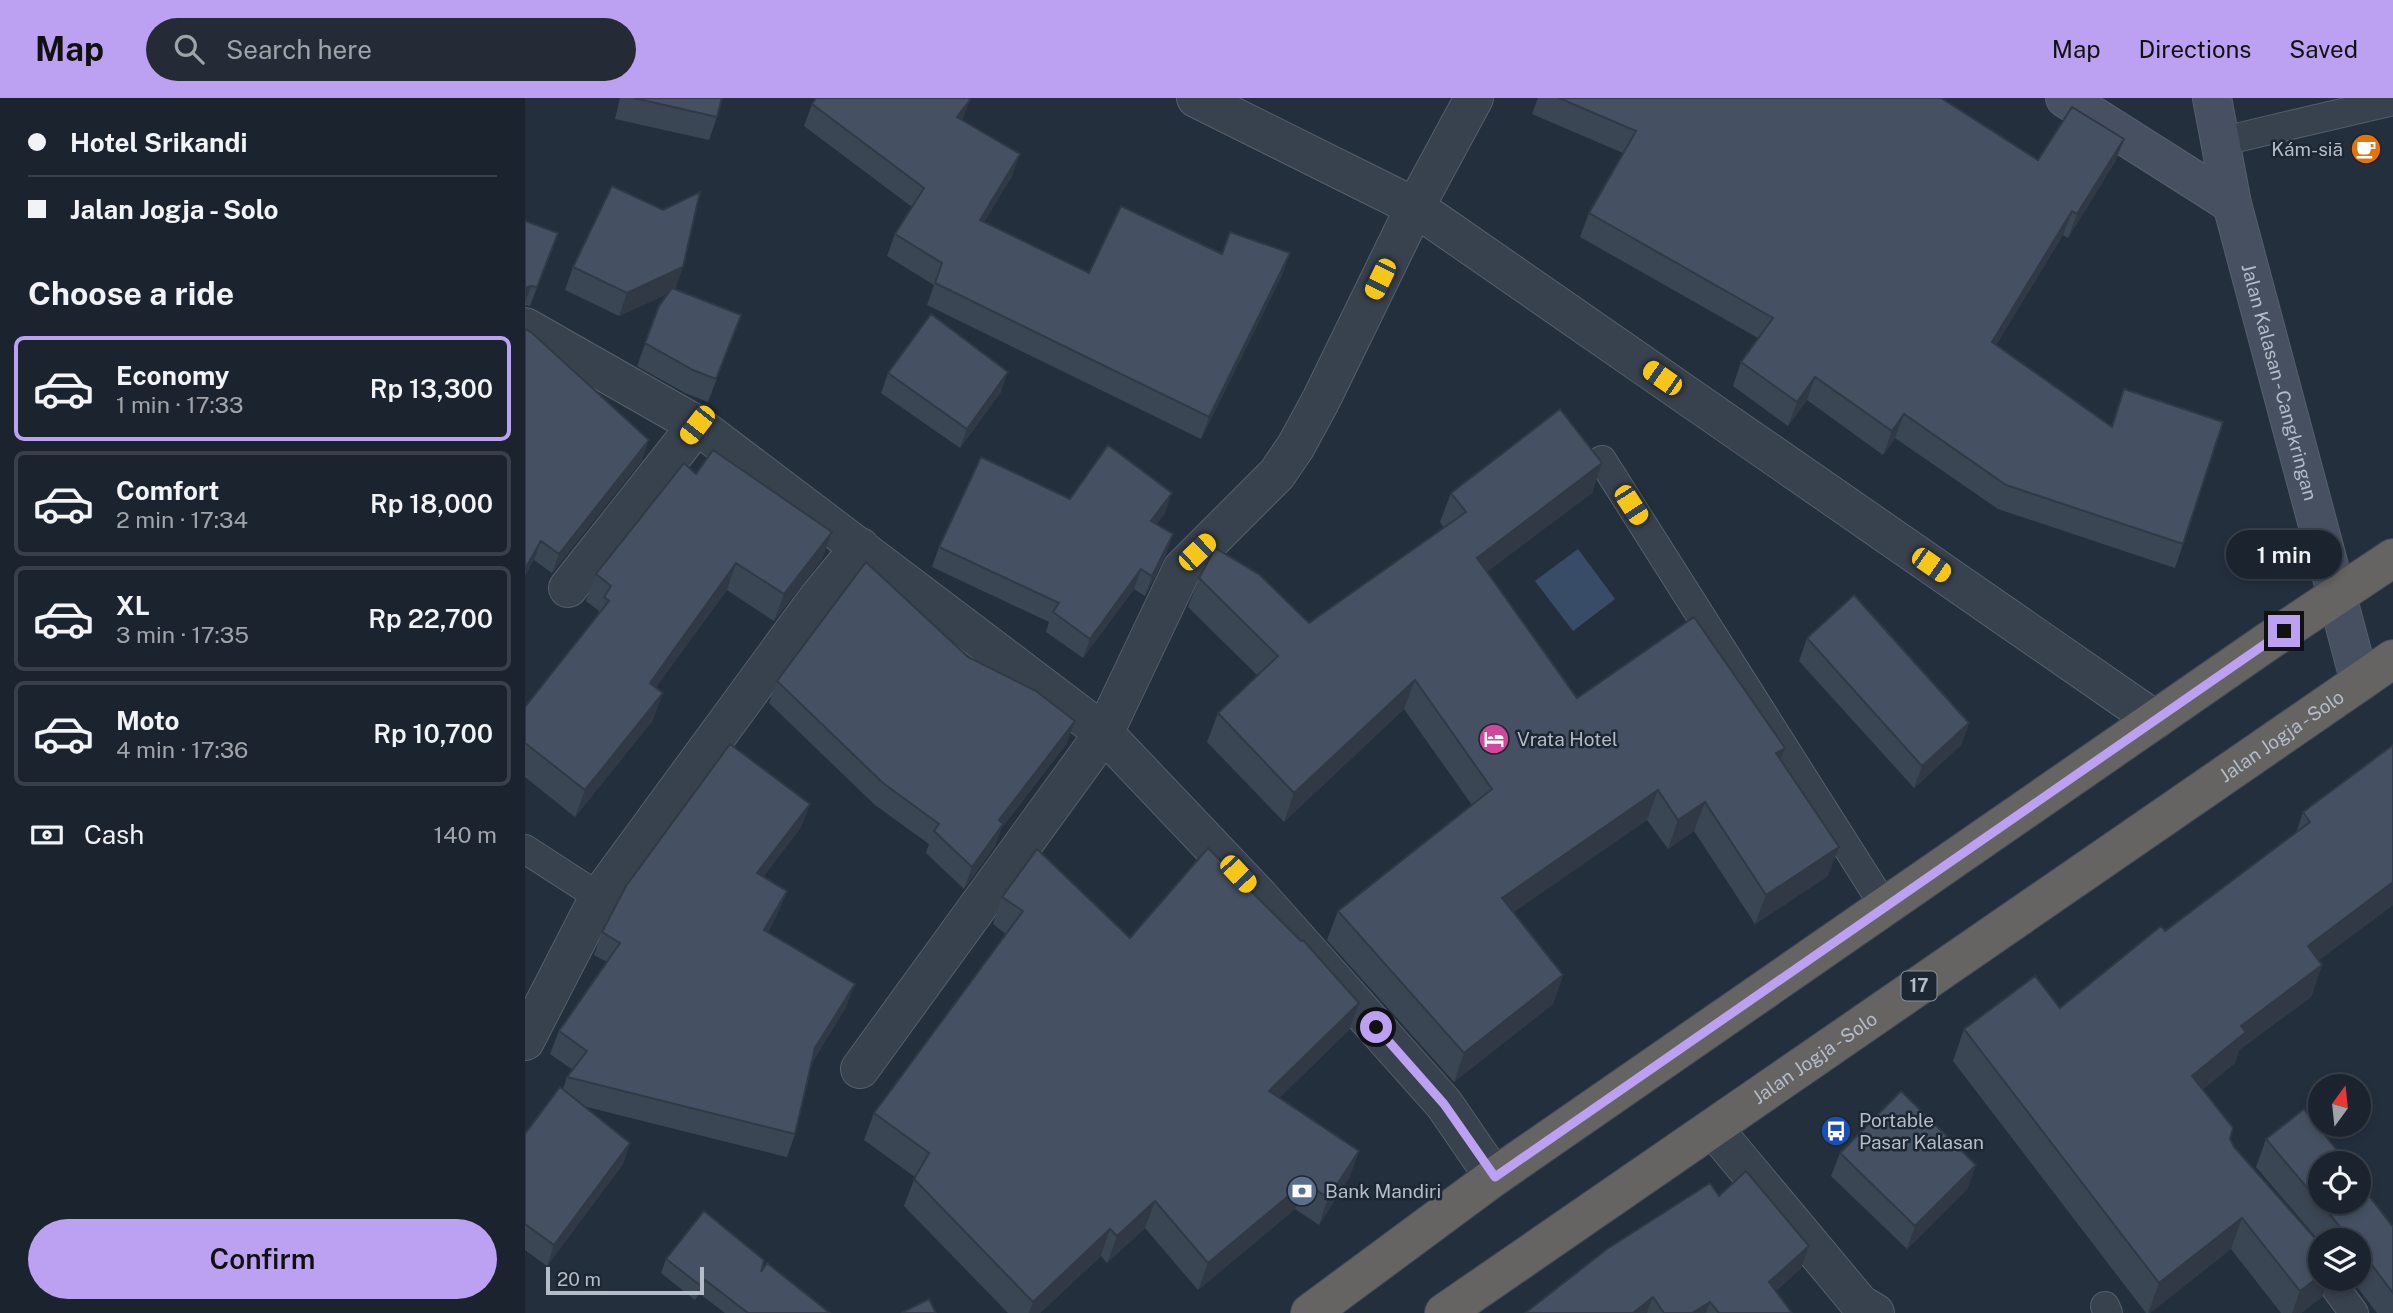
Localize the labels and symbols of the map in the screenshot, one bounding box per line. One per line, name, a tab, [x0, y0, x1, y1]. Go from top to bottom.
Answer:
cafe icon: Kám-siā	[2349, 132, 2383, 166]
place label: Kám-siā	[2271, 138, 2343, 160]
car	[1362, 256, 1399, 302]
street label: Jalan Kalasan - Cangkringan	[2237, 261, 2322, 503]
car	[1639, 357, 1686, 399]
car	[676, 402, 719, 448]
car	[1611, 482, 1652, 528]
car	[1175, 530, 1220, 574]
callout: 1 min	[2226, 530, 2342, 578]
car	[1908, 544, 1955, 586]
route end	[2268, 615, 2300, 647]
street label: Jalan Jogja - Solo	[2215, 685, 2348, 786]
hotel icon: Vrata Hotel	[1477, 722, 1511, 756]
place label: Vrata Hotel	[1517, 728, 1618, 750]
car	[1216, 851, 1261, 897]
road number: 17	[1901, 972, 1937, 1001]
street label: Jalan Jogja - Solo	[1748, 1007, 1881, 1108]
route start	[1360, 1011, 1392, 1043]
north arrow	[2308, 1074, 2371, 1138]
place label: Portable Pasar Kalasan	[1859, 1109, 1984, 1153]
bus stop icon: Portable Pasar Kalasan	[1819, 1114, 1853, 1148]
bank icon: Bank Mandiri	[1285, 1174, 1319, 1208]
place label: Bank Mandiri	[1325, 1180, 1441, 1202]
scale bar	[546, 1264, 703, 1296]

